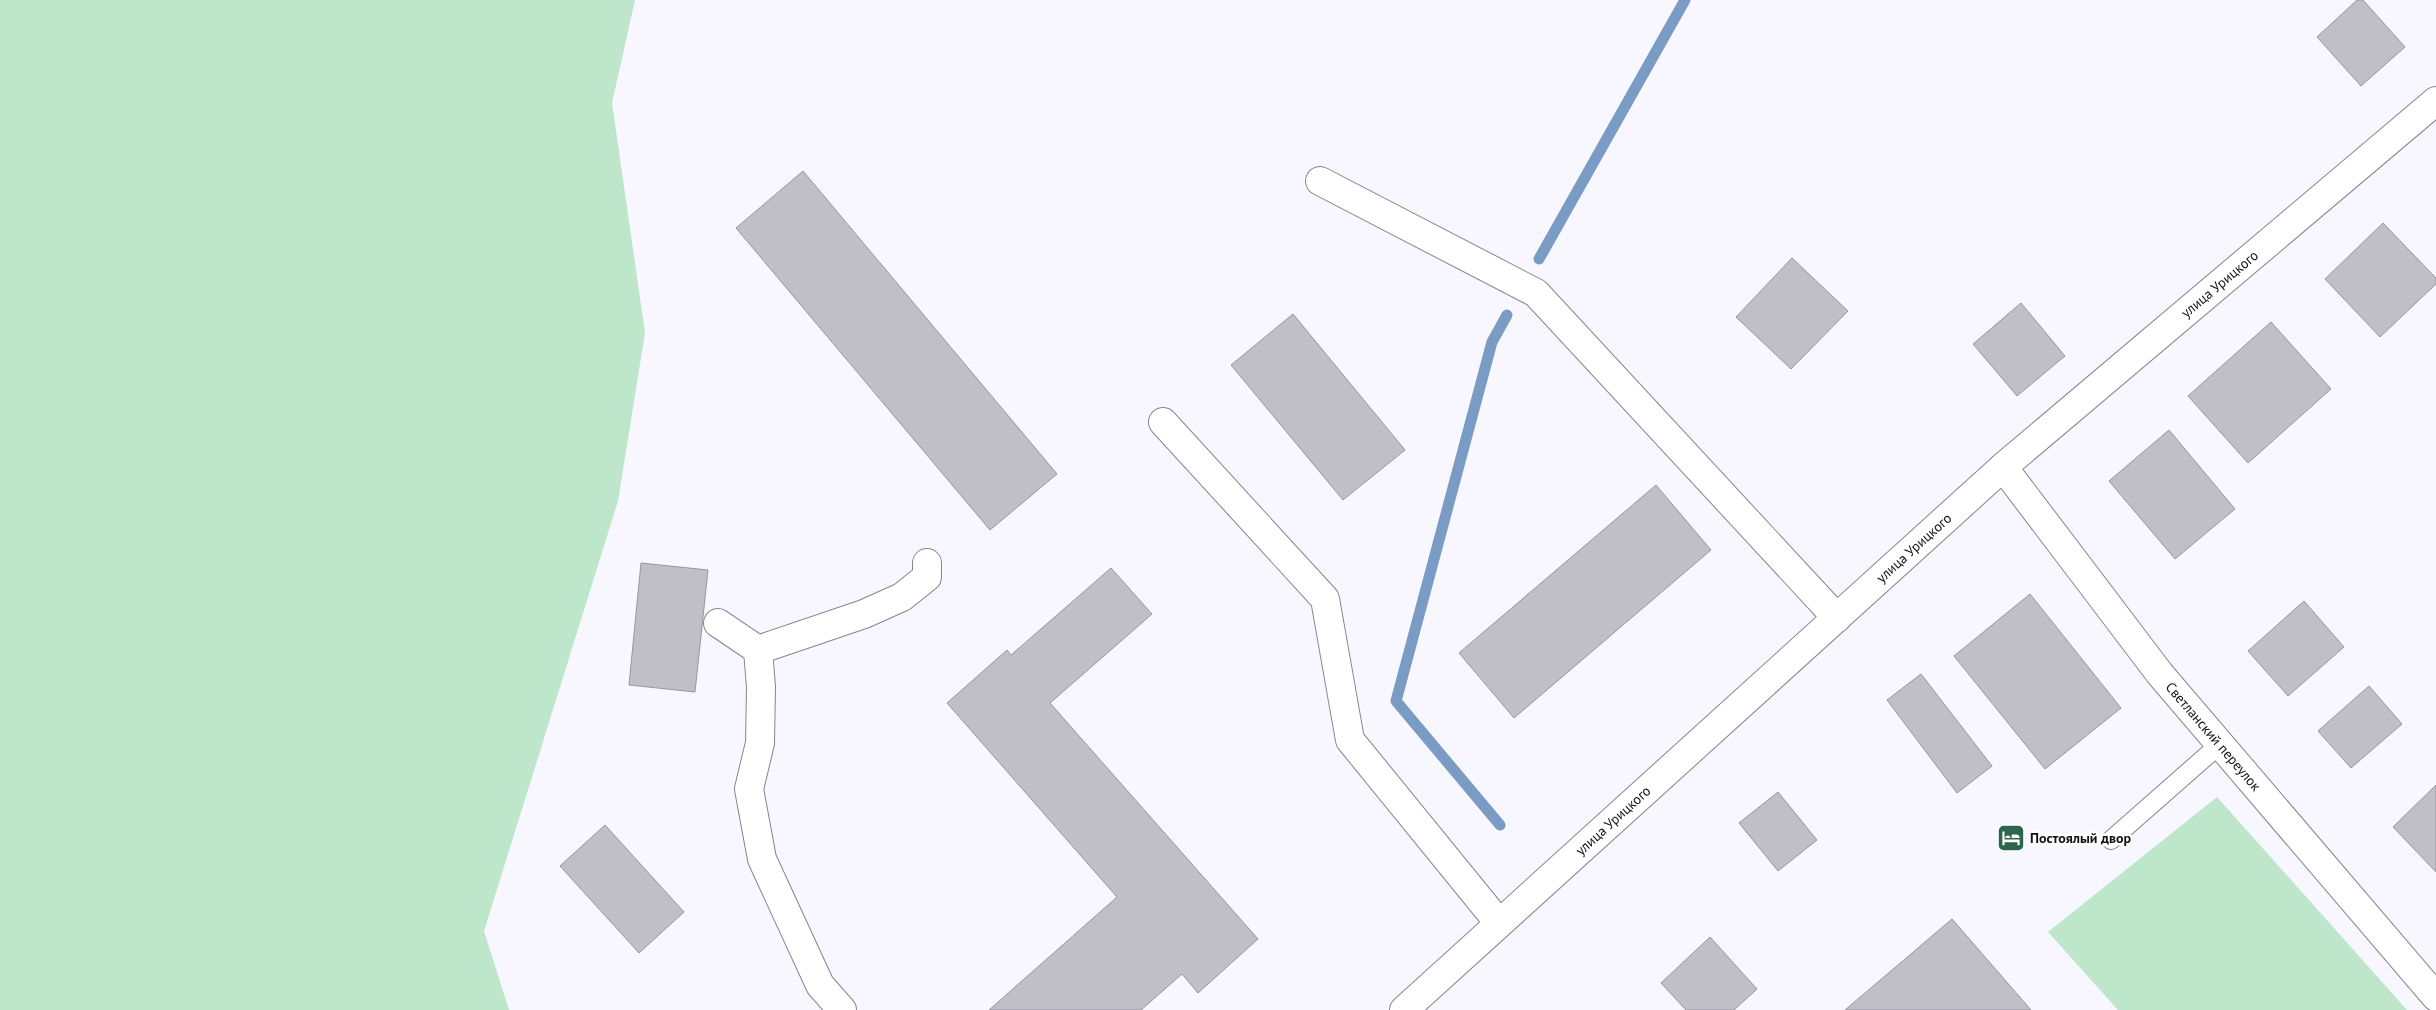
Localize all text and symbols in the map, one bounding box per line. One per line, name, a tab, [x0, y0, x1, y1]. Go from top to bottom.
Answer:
street label: улица Урицкого	[2177, 246, 2262, 322]
street label: улица Урицкого	[1872, 509, 1955, 587]
street label: Светланский переулок	[2162, 678, 2265, 795]
street label: улица Урицкого	[1572, 782, 1654, 859]
hotel icon: Постоялый двор	[1996, 823, 2026, 853]
place label: Постоялый двор	[2030, 829, 2132, 847]

